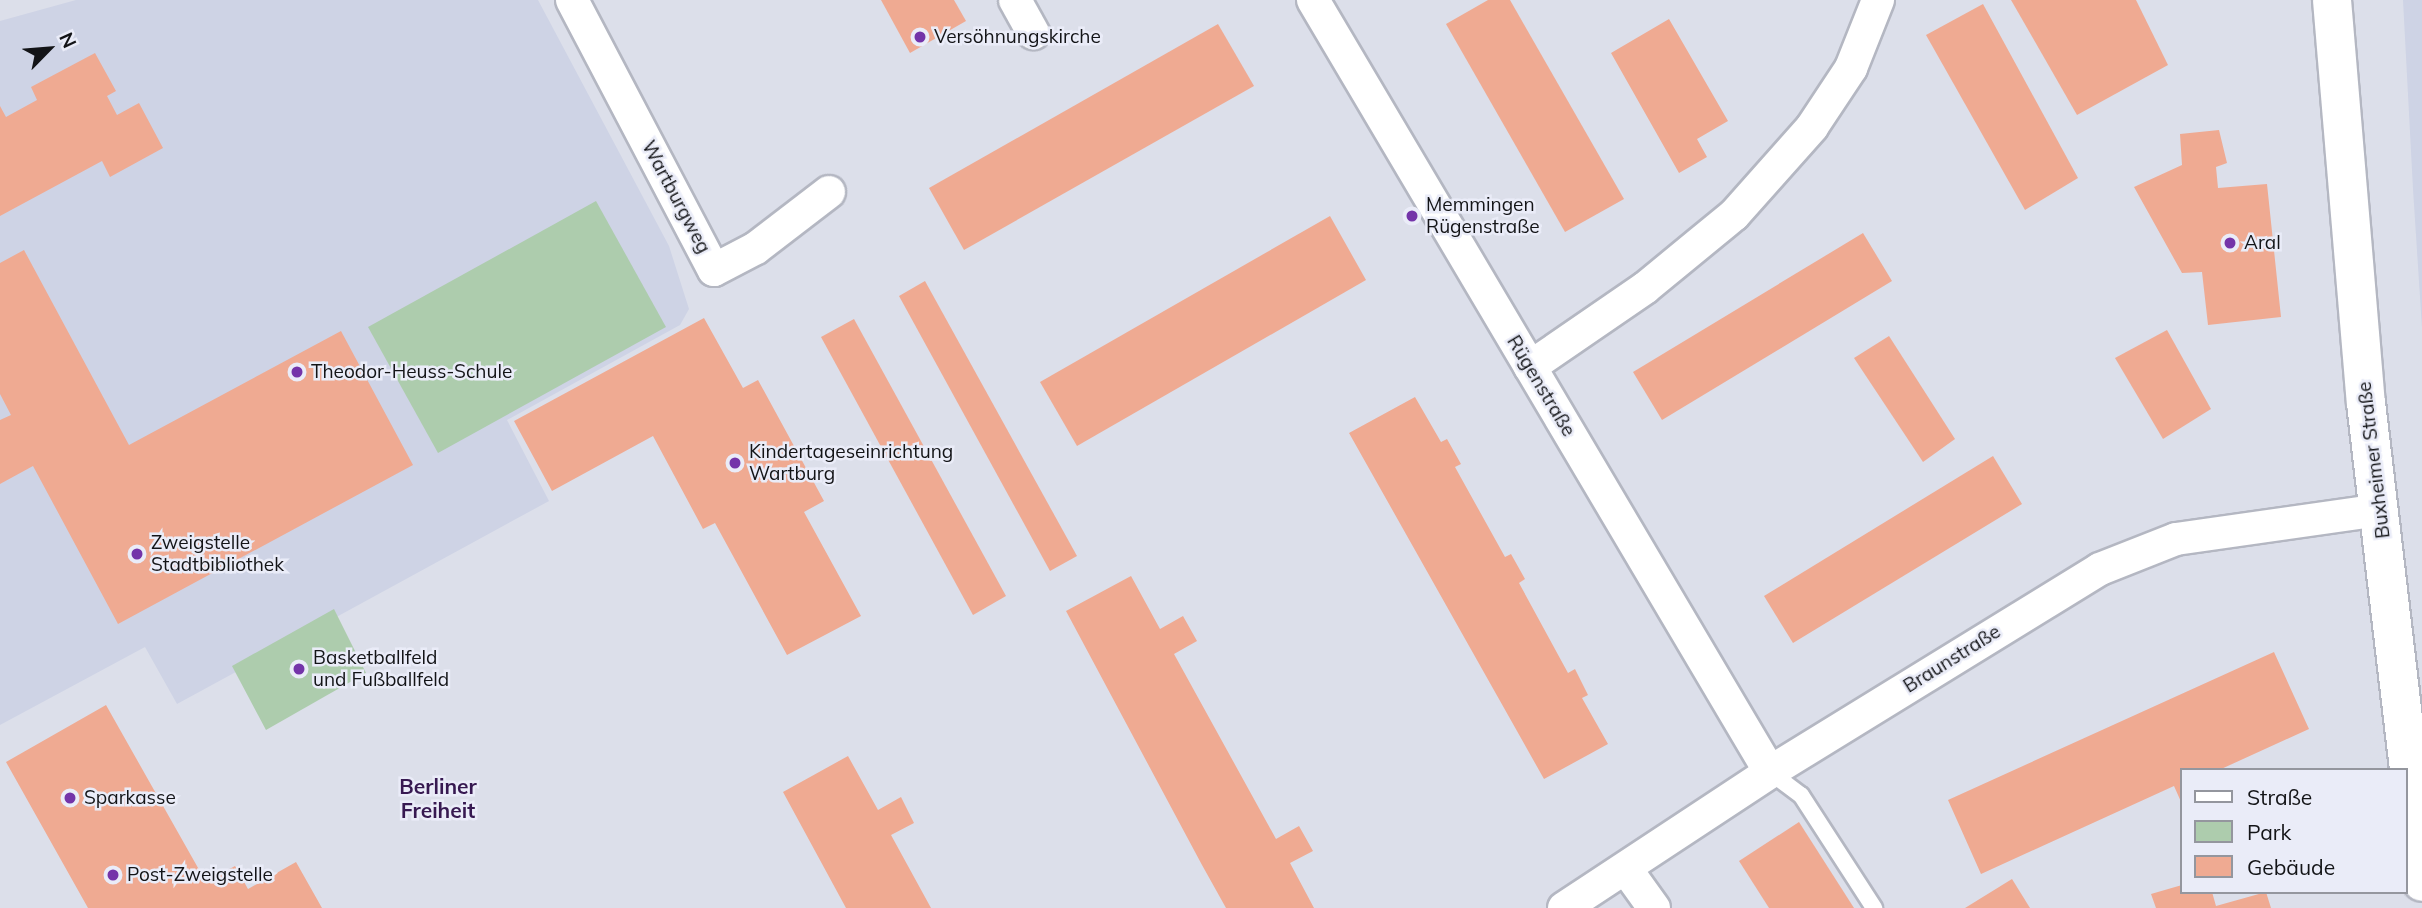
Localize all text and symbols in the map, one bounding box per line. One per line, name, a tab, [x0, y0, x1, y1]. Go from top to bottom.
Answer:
north arrow	[14, 14, 84, 84]
place label: Versöhnungskirche	[934, 26, 1101, 48]
text: N	[54, 29, 82, 52]
marker: Versöhnungskirche	[912, 29, 928, 45]
street label: Wartburgweg	[637, 137, 715, 257]
place label: Memmingen Rügenstraße	[1426, 194, 1540, 238]
marker: Memmingen Rügenstraße	[1404, 208, 1420, 224]
place label: Aral	[2244, 232, 2281, 254]
marker: Aral	[2222, 235, 2238, 251]
street label: Rügenstraße	[1502, 331, 1580, 441]
place label: Theodor-Heuss-Schule	[311, 361, 512, 383]
marker: Theodor-Heuss-Schule	[289, 364, 305, 380]
street label: Buxheimer Straße	[2353, 380, 2395, 540]
place label: Kindertageseinrichtung Wartburg	[749, 441, 953, 485]
marker: Kindertageseinrichtung Wartburg	[727, 455, 743, 471]
place label: Zweigstelle Stadtbibliothek	[151, 532, 284, 576]
marker: Zweigstelle Stadtbibliothek	[129, 546, 145, 562]
street label: Braunstraße	[1899, 620, 2005, 698]
place label: Basketballfeld und Fußballfeld	[313, 647, 449, 691]
marker: Basketballfeld und Fußballfeld	[291, 661, 307, 677]
legend	[2180, 768, 2408, 894]
district label: Berliner Freiheit	[399, 773, 477, 823]
text: Straße	[2247, 784, 2312, 810]
place label: Sparkasse	[84, 787, 176, 809]
marker: Sparkasse	[62, 790, 78, 806]
text: Park	[2247, 819, 2291, 845]
text: Gebäude	[2247, 854, 2335, 880]
place label: Post-Zweigstelle	[127, 864, 273, 886]
marker: Post-Zweigstelle	[105, 867, 121, 883]

